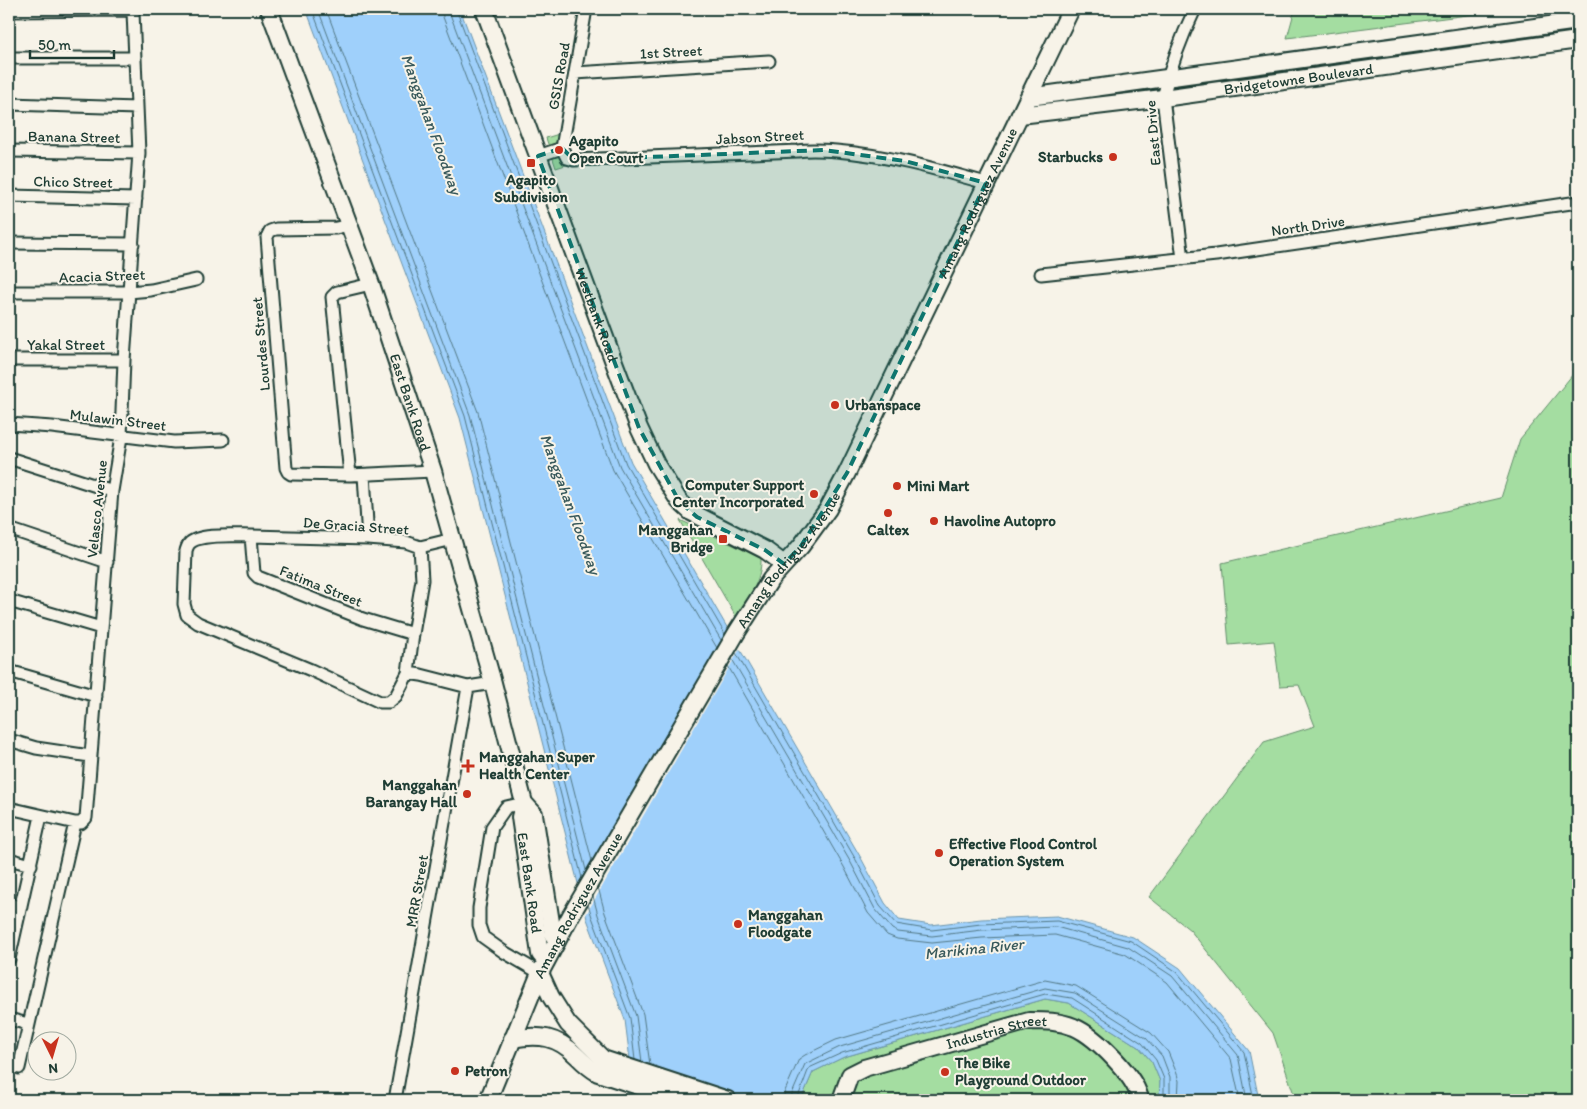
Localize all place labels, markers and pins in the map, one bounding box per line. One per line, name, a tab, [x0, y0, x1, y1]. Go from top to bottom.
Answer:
place label: Agapito Open Court	[568, 132, 644, 168]
marker: Agapito Open Court	[553, 144, 565, 156]
place label: Starbucks	[1038, 148, 1103, 166]
marker: Starbucks	[1107, 151, 1119, 163]
marker: Agapito Subdivision	[525, 157, 537, 169]
place label: Agapito Subdivision	[494, 171, 569, 206]
place label: Urbanspace	[845, 396, 921, 415]
marker: Urbanspace	[829, 399, 841, 411]
place label: Computer Support Center Incorporated	[672, 476, 805, 512]
place label: Mini Mart	[907, 477, 970, 495]
marker: Mini Mart	[891, 480, 903, 492]
marker: Computer Support Center Incorporated	[808, 488, 820, 500]
marker: Caltex	[882, 507, 894, 519]
place label: Havoline Autopro	[944, 512, 1056, 531]
marker: Havoline Autopro	[928, 515, 940, 527]
place label: Manggahan Bridge	[638, 521, 714, 557]
place label: Caltex	[867, 521, 910, 539]
marker: Manggahan Bridge	[717, 533, 729, 545]
place label: Manggahan Super Health Center	[479, 748, 596, 783]
marker: Manggahan Super Health Center	[461, 759, 475, 773]
place label: Manggahan Barangay Hall	[366, 776, 458, 812]
marker: Manggahan Barangay Hall	[461, 788, 473, 800]
place label: Effective Flood Control Operation System	[949, 835, 1098, 871]
marker: Effective Flood Control Operation System	[933, 847, 945, 859]
place label: Manggahan Floodgate	[748, 906, 824, 942]
marker: Manggahan Floodgate	[732, 918, 744, 930]
place label: The Bike Playground Outdoor	[954, 1054, 1087, 1090]
place label: Petron	[465, 1062, 508, 1080]
marker: Petron	[449, 1065, 461, 1077]
marker: The Bike Playground Outdoor	[939, 1066, 951, 1078]

